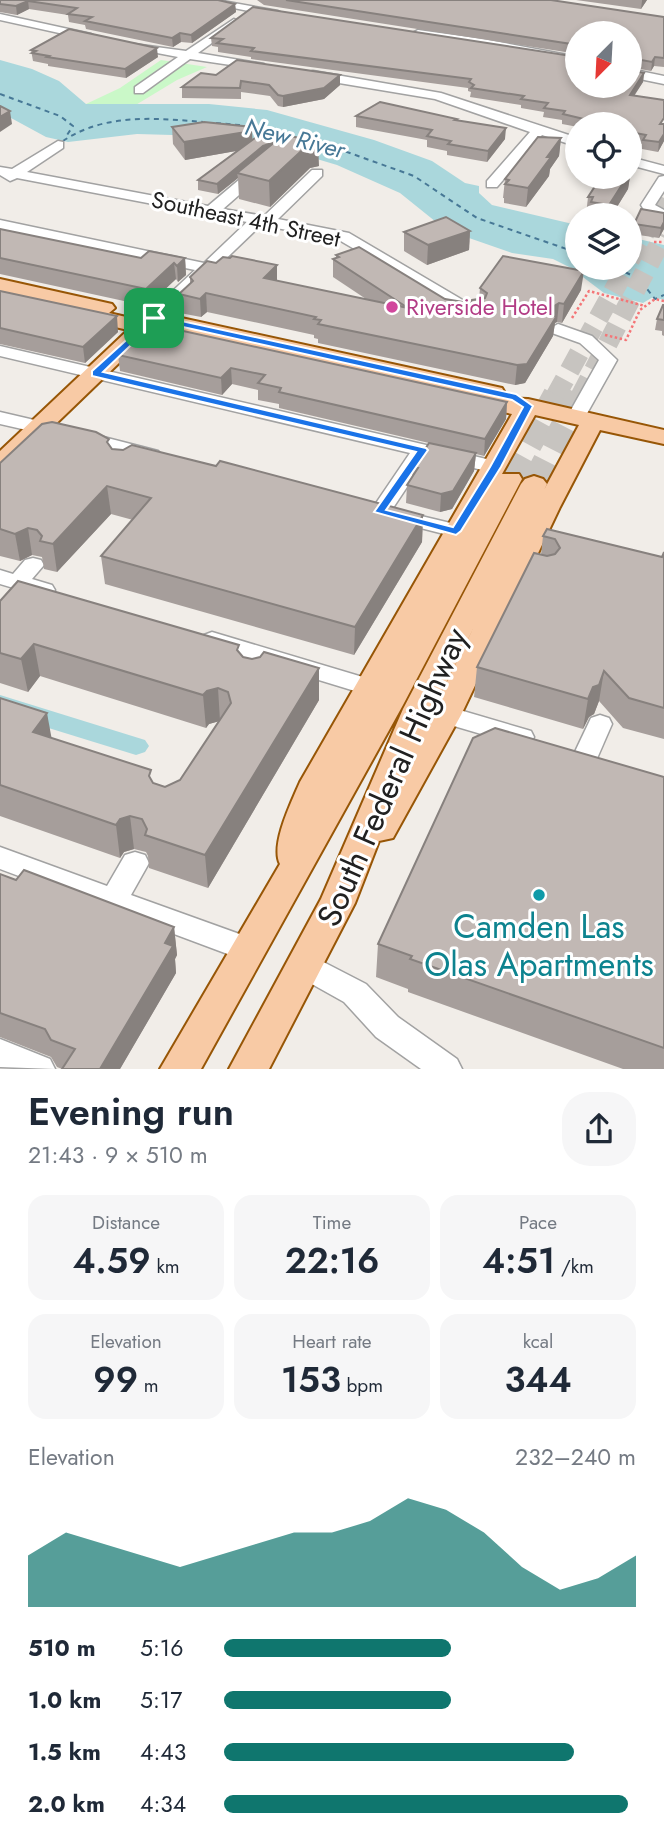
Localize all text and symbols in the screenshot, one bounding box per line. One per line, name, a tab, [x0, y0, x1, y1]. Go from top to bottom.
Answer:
north arrow	[565, 21, 642, 98]
map controls	[565, 21, 642, 280]
water label: New River	[241, 109, 351, 168]
button: locate	[565, 112, 642, 189]
street label: Southeast 4th Street	[148, 182, 344, 256]
button: layers	[565, 203, 642, 280]
pin	[124, 288, 184, 348]
place label: Riverside Hotel	[406, 290, 553, 324]
icon: arrive	[135, 299, 173, 337]
marker: Riverside Hotel	[384, 299, 400, 315]
street label: South Federal Highway	[305, 620, 479, 934]
marker: Camden Las Olas Apartments	[531, 887, 547, 903]
place label: Camden Las Olas Apartments	[424, 903, 654, 988]
text: Evening run	[28, 1084, 234, 1139]
button: share	[562, 1092, 636, 1166]
text: 21:43 · 9 × 510 m	[28, 1138, 208, 1172]
text: Distance	[92, 1209, 160, 1236]
text: Time	[313, 1209, 351, 1236]
text: Pace	[519, 1209, 557, 1236]
text: 4.59	[72, 1236, 151, 1286]
text: 22:16	[285, 1236, 379, 1286]
text: 4:51	[482, 1236, 555, 1286]
text: km	[151, 1253, 180, 1280]
text: /km	[555, 1253, 594, 1280]
text: Elevation	[90, 1328, 162, 1355]
text: Heart rate	[292, 1328, 372, 1355]
text: kcal	[523, 1328, 553, 1355]
text: 99	[93, 1355, 138, 1405]
text: 153	[281, 1355, 341, 1405]
text: 344	[504, 1355, 572, 1405]
text: m	[138, 1372, 159, 1399]
text: bpm	[341, 1372, 383, 1399]
text: Elevation	[28, 1440, 115, 1474]
text: 232–240 m	[515, 1440, 636, 1474]
text: 510 m	[28, 1631, 96, 1665]
text: 5:16	[140, 1631, 183, 1665]
text: 1.0 km	[28, 1683, 101, 1717]
text: 5:17	[140, 1683, 182, 1717]
text: 1.5 km	[28, 1735, 101, 1769]
text: 4:43	[140, 1735, 186, 1769]
text: 2.0 km	[28, 1787, 105, 1821]
text: 4:34	[140, 1787, 186, 1821]

